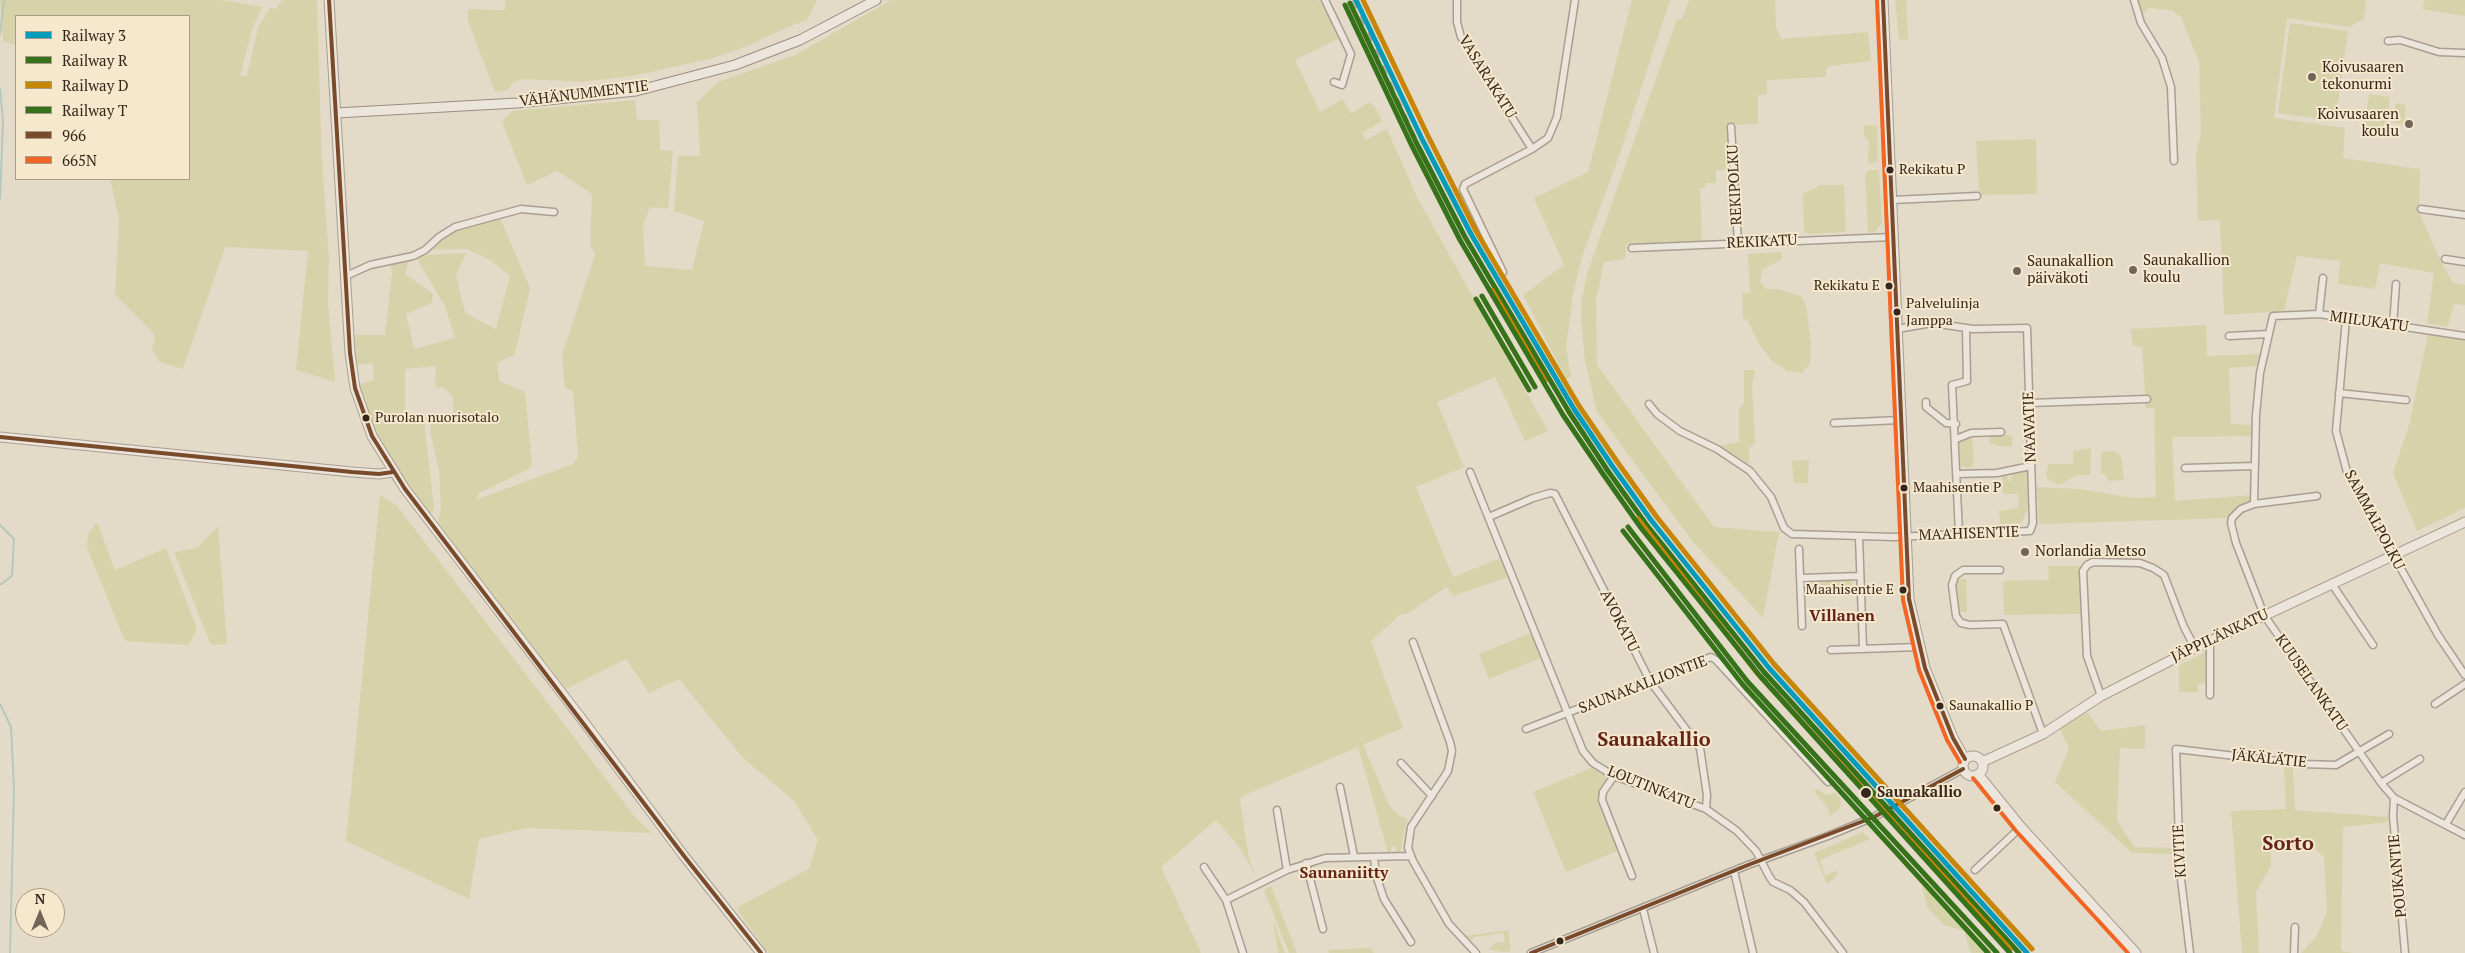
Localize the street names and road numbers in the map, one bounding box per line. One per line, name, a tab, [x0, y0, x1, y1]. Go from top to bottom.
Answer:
street label: VASARAKATU	[1454, 32, 1520, 122]
street label: VÄHÄNUMMENTIE	[518, 77, 650, 111]
street label: REKIPOLKU	[1724, 144, 1746, 226]
street label: REKIKATU	[1726, 231, 1798, 253]
street label: MIILUKATU	[2328, 308, 2410, 336]
street label: NAAVATIE	[2020, 391, 2040, 463]
street label: SAMMALPOLKU	[2340, 467, 2408, 573]
street label: MAAHISENTIE	[1918, 523, 2020, 545]
street label: AVOKATU	[1596, 587, 1642, 655]
street label: JÄPPILÄNKATU	[2168, 606, 2272, 666]
street label: KUUSELANKATU	[2271, 631, 2351, 735]
street label: SAUNAKALLIONTIE	[1576, 652, 1710, 718]
street label: JÄKÄLÄTIE	[2231, 746, 2307, 772]
street label: LOUTINKATU	[1605, 762, 1697, 814]
street label: KIVITIE	[2170, 824, 2190, 878]
street label: POUKANTIE	[2385, 833, 2411, 919]

